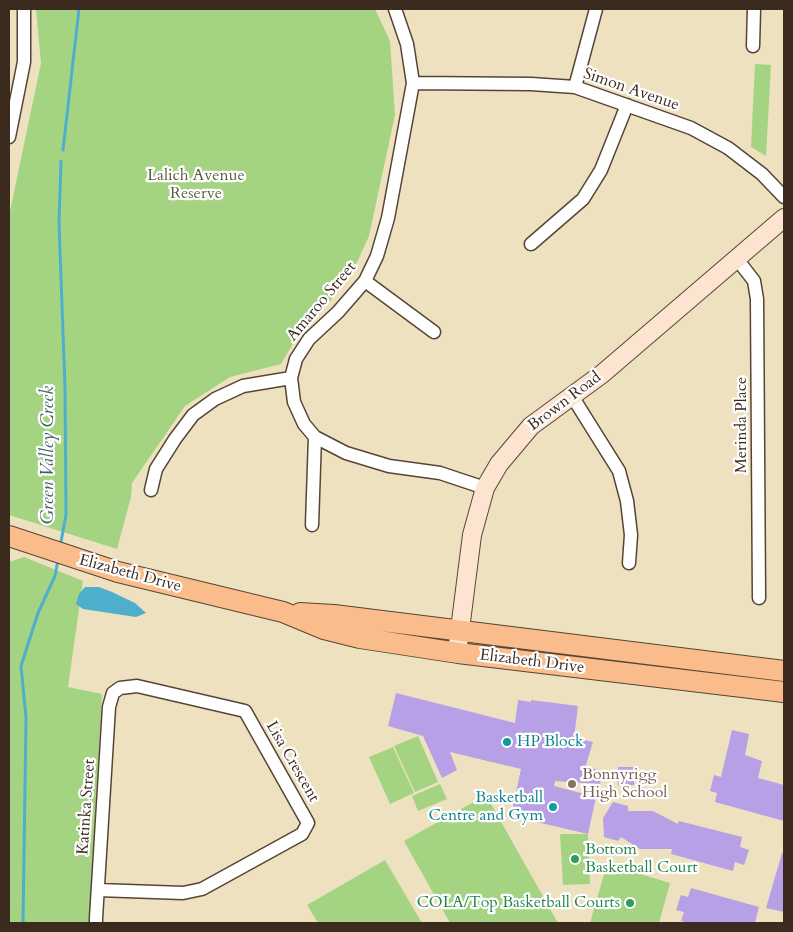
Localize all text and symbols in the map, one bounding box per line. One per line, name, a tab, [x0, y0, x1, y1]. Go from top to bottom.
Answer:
street label: Simon Avenue	[581, 65, 681, 115]
park label: Lalich Avenue Reserve	[147, 166, 245, 204]
street label: Amaroo Street	[283, 258, 361, 346]
street label: Brown Road	[525, 368, 605, 436]
street label: Merinda Place	[732, 377, 752, 473]
water label: Green Valley Creek	[38, 386, 60, 524]
street label: Elizabeth Drive	[77, 551, 183, 597]
street label: Elizabeth Drive	[479, 646, 585, 678]
street label: Lisa Crescent	[261, 718, 323, 806]
place label: HP Block	[517, 732, 584, 752]
marker: HP Block	[501, 736, 513, 748]
street label: Katinka Street	[74, 759, 100, 855]
place label: Bonnyrigg High School	[582, 765, 667, 803]
marker: Bonnyrigg High School	[566, 778, 578, 790]
place label: Basketball Centre and Gym	[428, 788, 543, 826]
marker: Basketball Centre and Gym	[547, 801, 559, 813]
place label: Bottom Basketball Court	[585, 840, 698, 878]
marker: Bottom Basketball Court	[569, 853, 581, 865]
place label: COLA/Top Basketball Courts	[417, 893, 620, 913]
marker: COLA/Top Basketball Courts	[624, 897, 636, 909]

